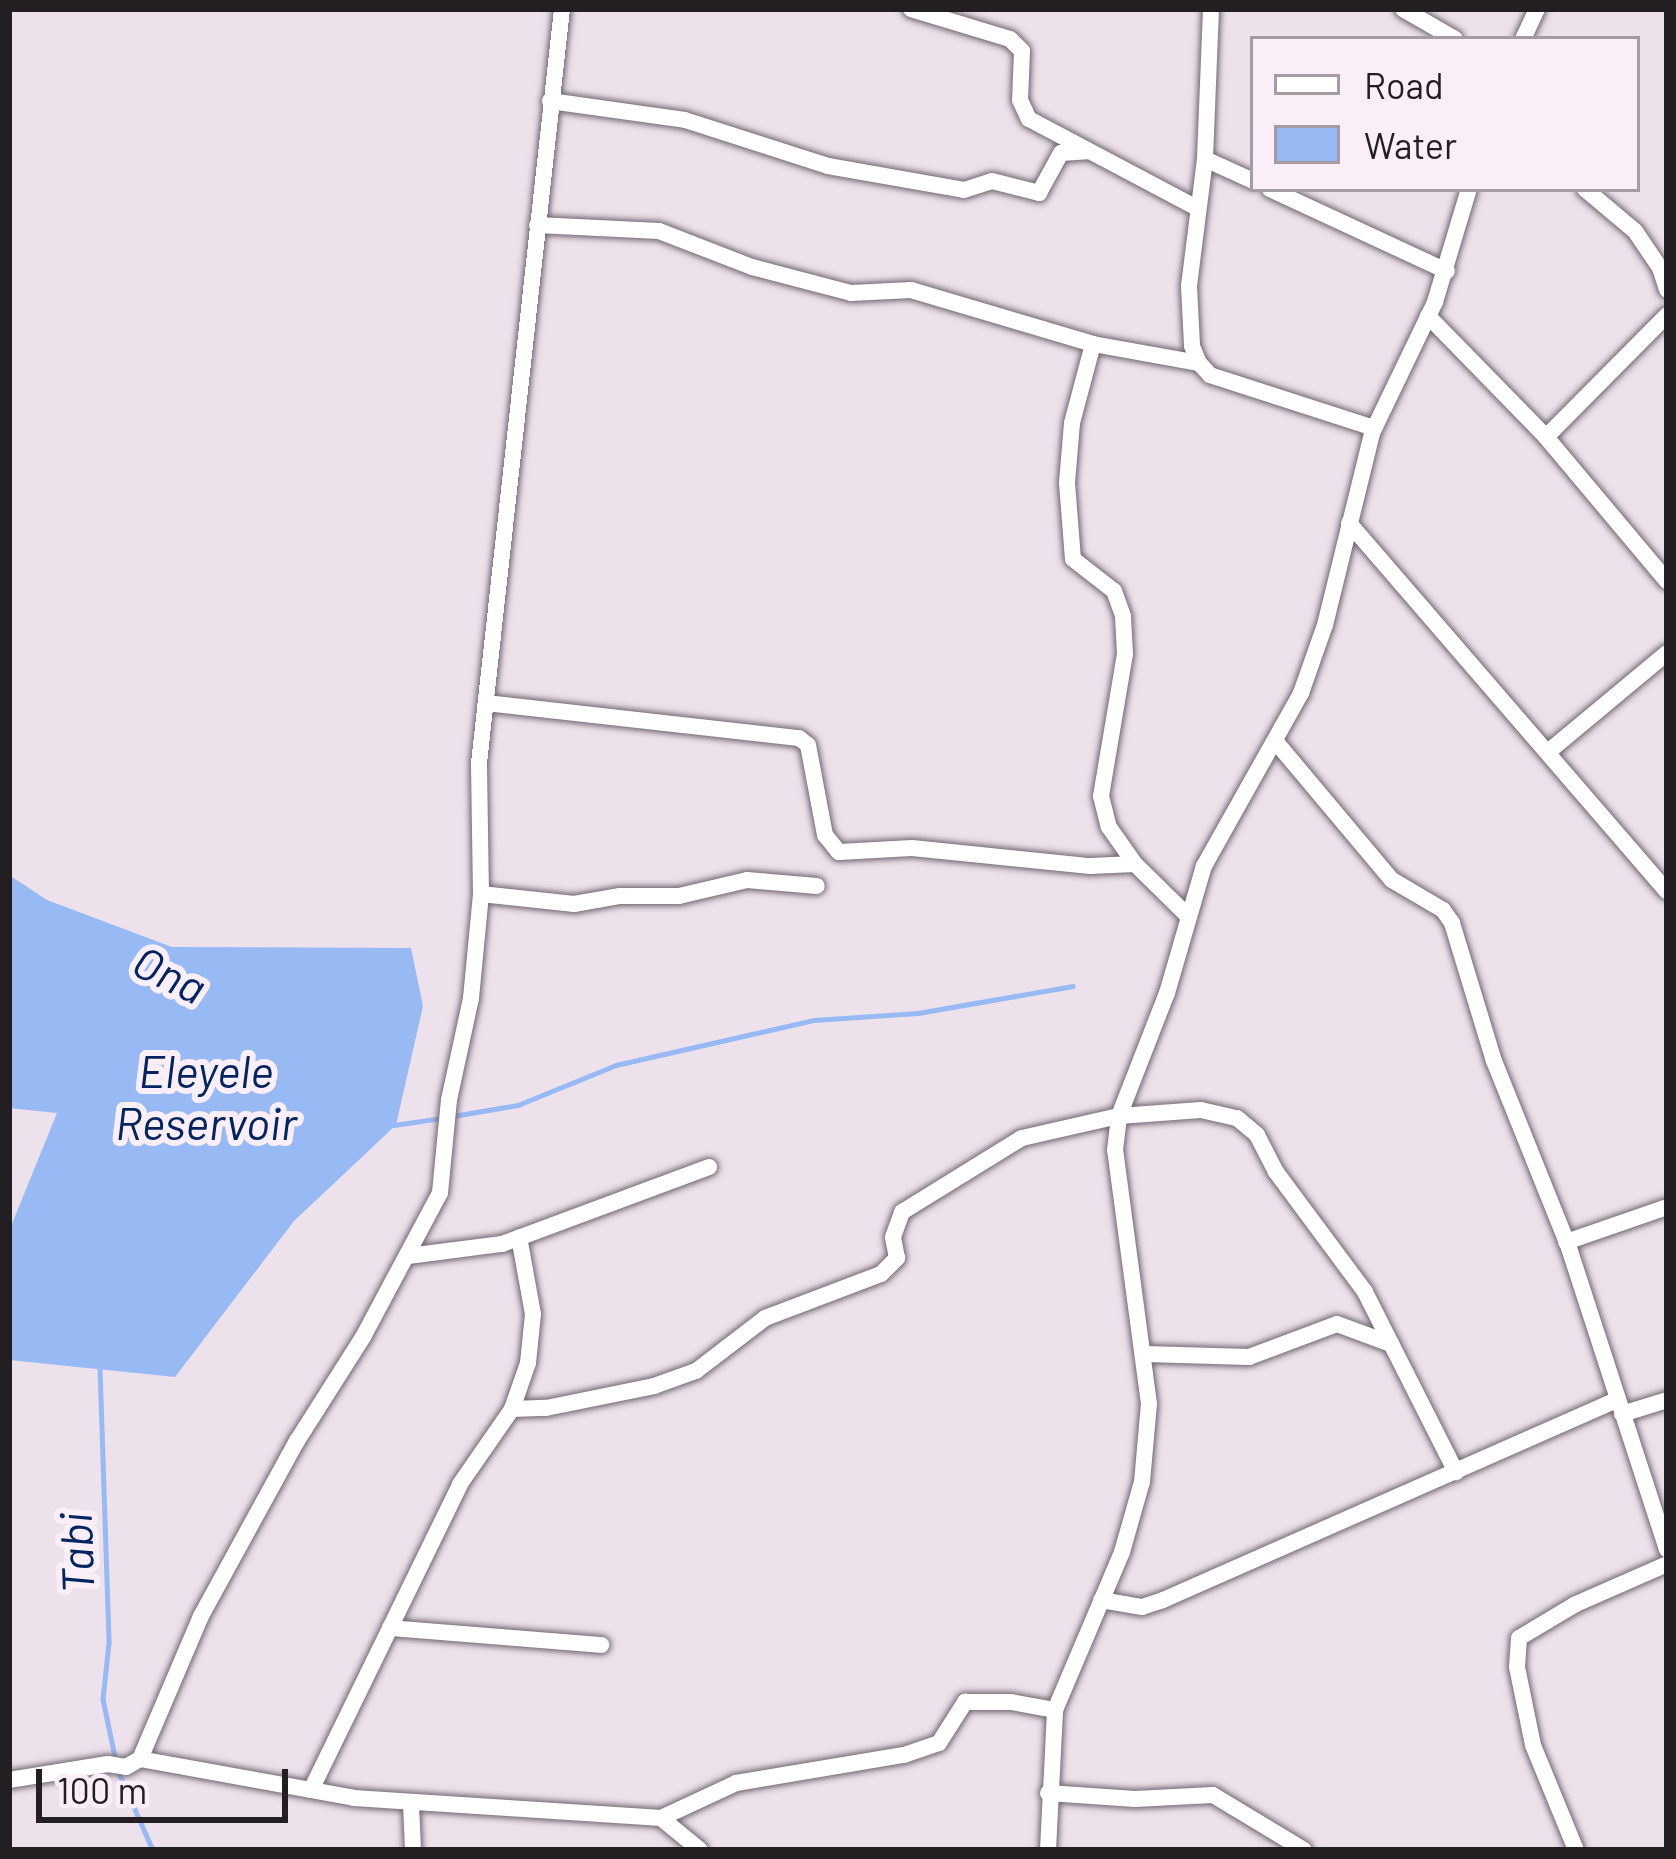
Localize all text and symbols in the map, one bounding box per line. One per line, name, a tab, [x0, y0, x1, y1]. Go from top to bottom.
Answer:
legend	[1250, 36, 1640, 192]
text: Road	[1364, 63, 1444, 106]
text: Water	[1364, 123, 1457, 166]
water label: Ona	[125, 933, 215, 1015]
water label: Eleyele Reservoir	[115, 1044, 297, 1150]
water label: Tabi	[48, 1512, 104, 1594]
scale bar	[42, 1745, 294, 1819]
text: 100 m	[57, 1768, 147, 1811]

